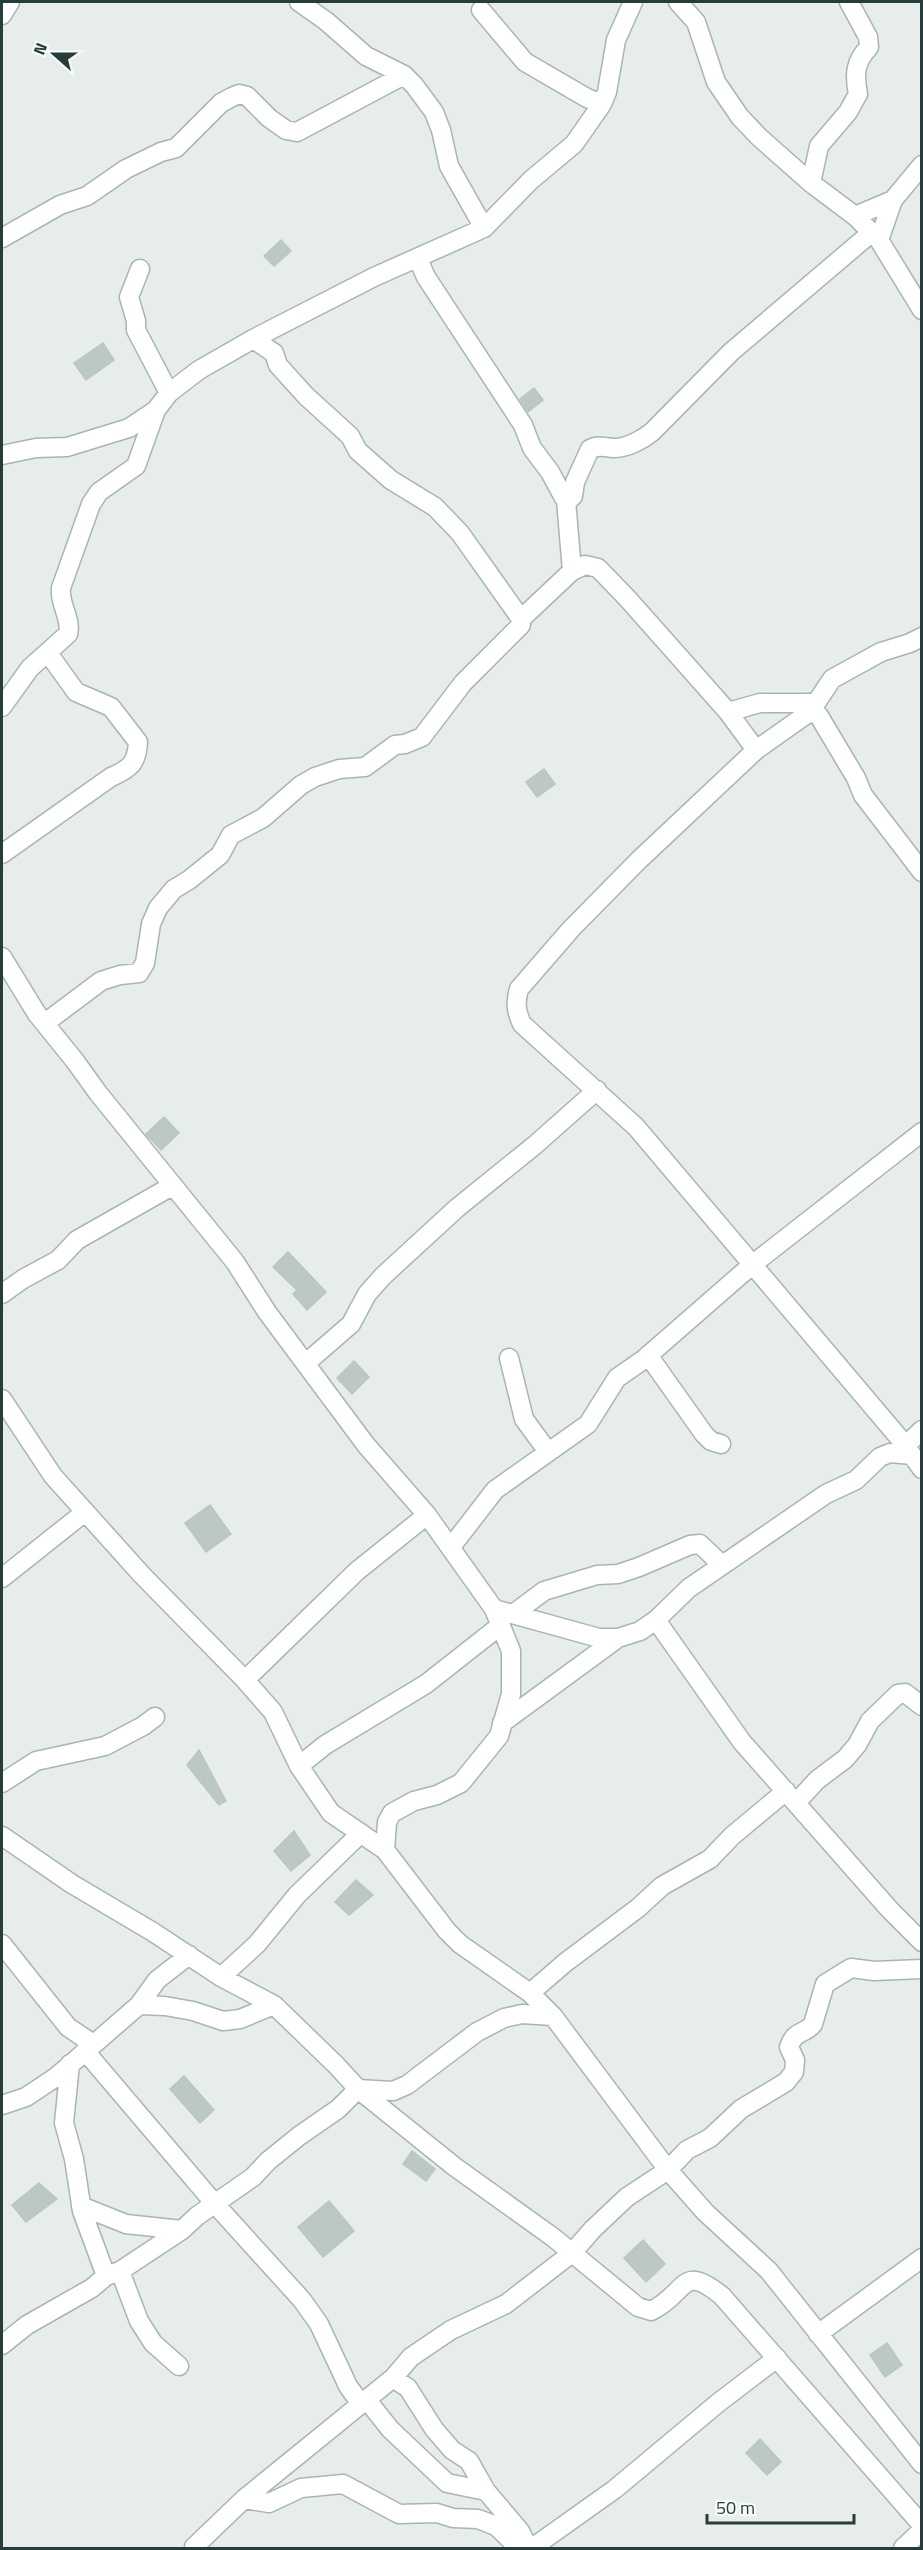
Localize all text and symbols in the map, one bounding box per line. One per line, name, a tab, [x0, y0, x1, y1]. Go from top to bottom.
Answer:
north arrow	[24, 24, 84, 84]
text: N	[27, 39, 53, 58]
scale bar	[707, 2487, 854, 2525]
text: 50 m	[716, 2494, 755, 2521]

